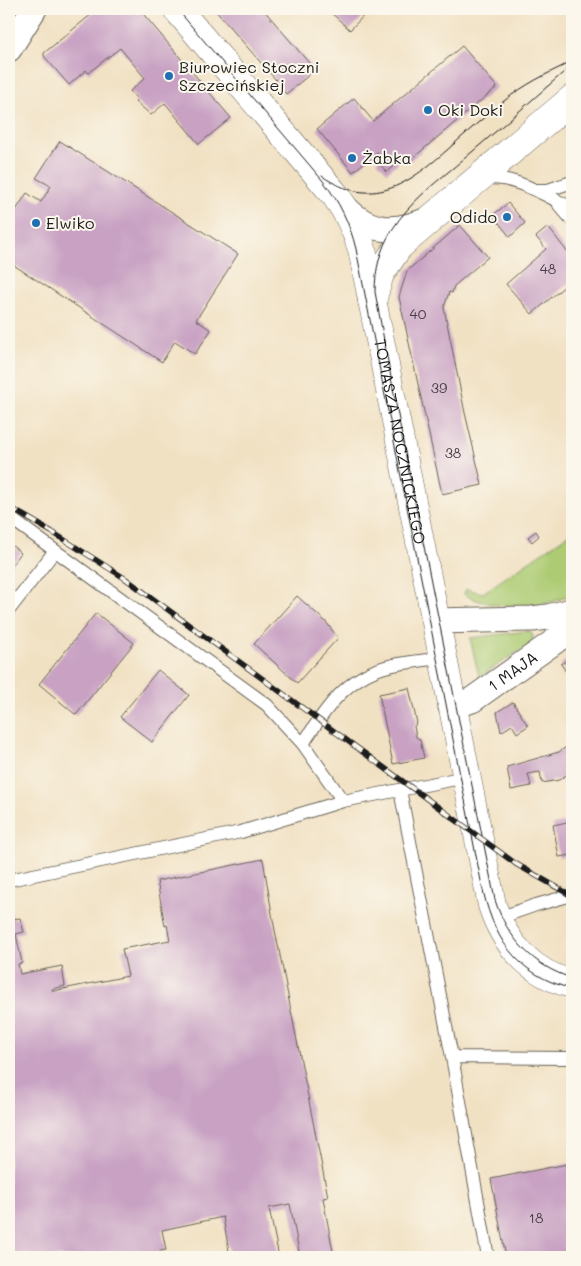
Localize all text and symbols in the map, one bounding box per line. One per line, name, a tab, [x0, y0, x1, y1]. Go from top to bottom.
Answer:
place label: Biurowiec Stoczni Szczecińskiej	[179, 56, 319, 95]
marker: Biurowiec Stoczni Szczecińskiej	[163, 70, 175, 82]
place label: Oki Doki	[438, 99, 503, 120]
marker: Oki Doki	[422, 104, 434, 116]
place label: Żabka	[362, 147, 411, 168]
marker: Żabka	[346, 152, 358, 164]
place label: Odido	[450, 206, 497, 227]
marker: Odido	[501, 211, 513, 223]
place label: Elwiko	[46, 212, 94, 233]
marker: Elwiko	[30, 217, 42, 229]
house number: 48	[540, 259, 556, 278]
house number: 40	[410, 304, 427, 323]
street label: TOMASZA NOCZNICKIEGO	[370, 337, 431, 546]
house number: 39	[431, 378, 447, 397]
house number: 38	[445, 443, 461, 462]
street label: 1 MAJA	[483, 646, 541, 695]
house number: 18	[529, 1208, 543, 1227]

